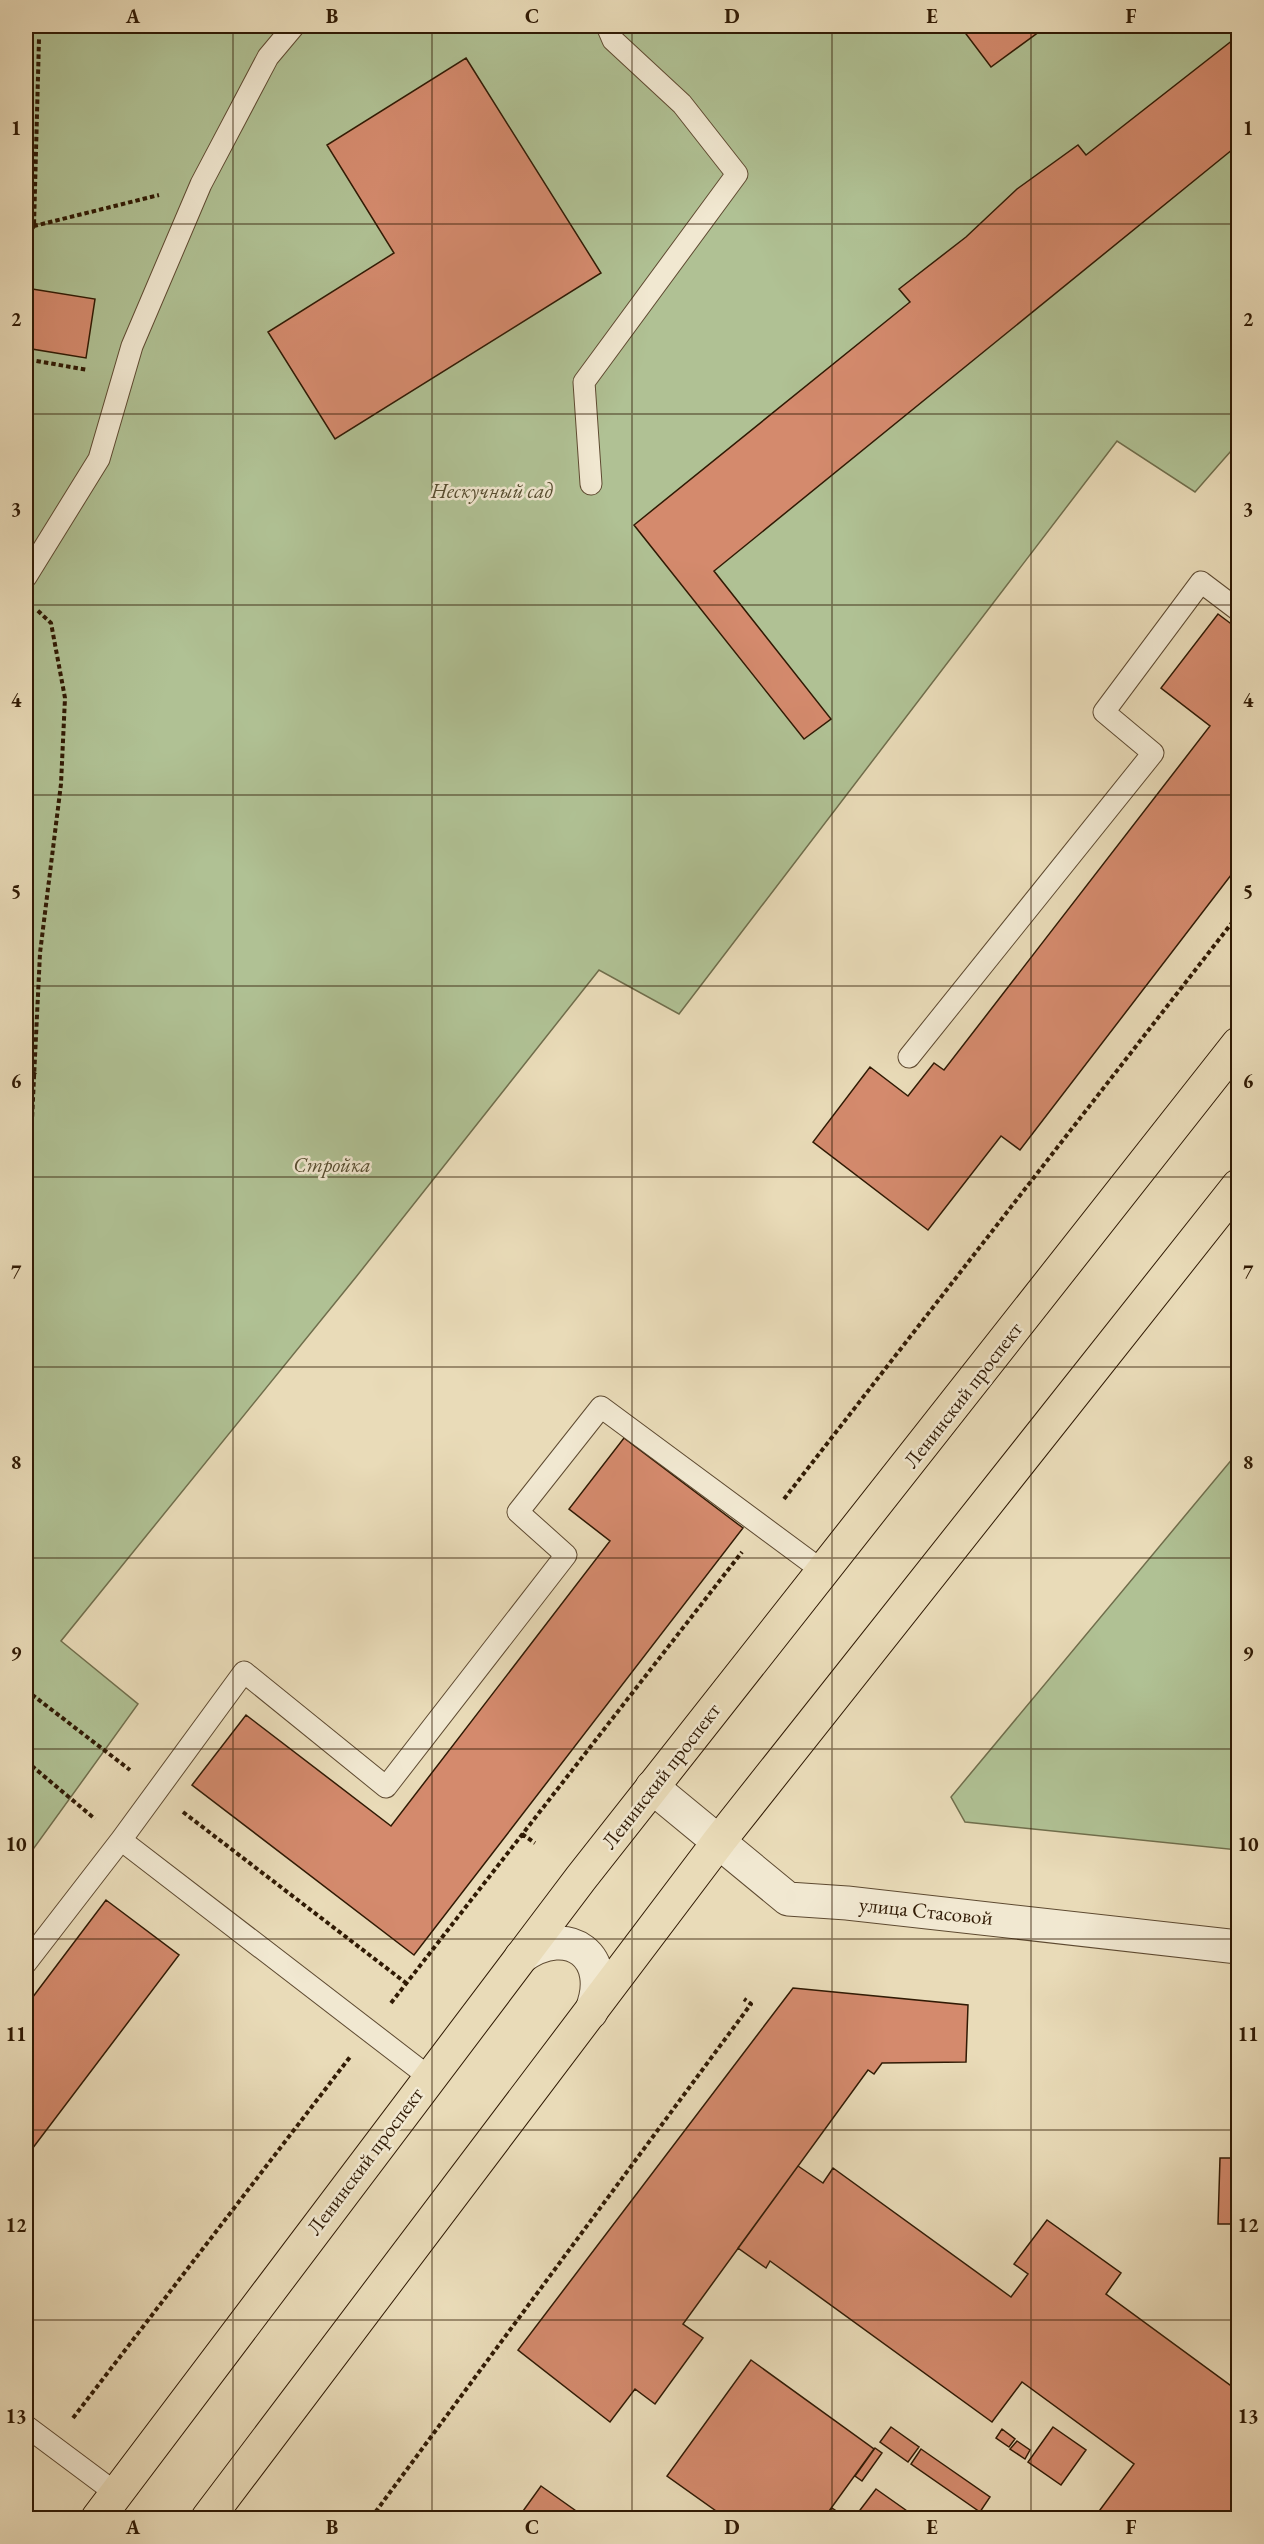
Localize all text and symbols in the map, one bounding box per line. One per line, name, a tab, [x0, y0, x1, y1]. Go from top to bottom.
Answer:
text: A	[125, 3, 141, 29]
text: B	[326, 3, 338, 29]
text: C	[525, 3, 539, 29]
text: D	[724, 3, 740, 29]
text: E	[926, 3, 938, 29]
text: F	[1126, 3, 1137, 29]
text: 1	[11, 115, 21, 141]
text: 1	[1243, 115, 1253, 141]
text: 2	[11, 306, 22, 332]
text: 2	[1243, 306, 1254, 332]
park label: Нескучный сад	[430, 477, 553, 504]
text: 3	[11, 496, 21, 522]
text: 3	[1243, 496, 1253, 522]
text: 4	[11, 687, 22, 713]
text: 4	[1243, 687, 1254, 713]
text: 5	[11, 878, 21, 904]
text: 5	[1243, 878, 1253, 904]
text: 6	[11, 1068, 22, 1094]
text: 6	[1243, 1068, 1254, 1094]
park label: Стройка	[293, 1151, 371, 1178]
text: 7	[11, 1259, 22, 1285]
text: 7	[1243, 1259, 1254, 1285]
street label: Ленинский проспект	[897, 1316, 1028, 1473]
text: 8	[11, 1449, 21, 1475]
text: 8	[1243, 1449, 1253, 1475]
text: 9	[11, 1640, 22, 1666]
text: 9	[1243, 1640, 1254, 1666]
street label: Ленинский проспект	[595, 1697, 726, 1854]
text: 10	[5, 1831, 27, 1857]
text: 10	[1237, 1831, 1259, 1857]
street label: улица Стасовой	[858, 1890, 994, 1931]
text: 11	[5, 2021, 27, 2047]
text: 11	[1237, 2021, 1259, 2047]
street label: Ленинский проспект	[300, 2081, 429, 2240]
text: 12	[5, 2212, 27, 2238]
text: 12	[1237, 2212, 1259, 2238]
text: 13	[5, 2403, 27, 2429]
text: 13	[1237, 2403, 1259, 2429]
text: A	[125, 2514, 141, 2540]
text: B	[326, 2514, 338, 2540]
text: C	[525, 2514, 539, 2540]
text: D	[724, 2514, 740, 2540]
text: E	[926, 2514, 938, 2540]
text: F	[1126, 2514, 1137, 2540]

